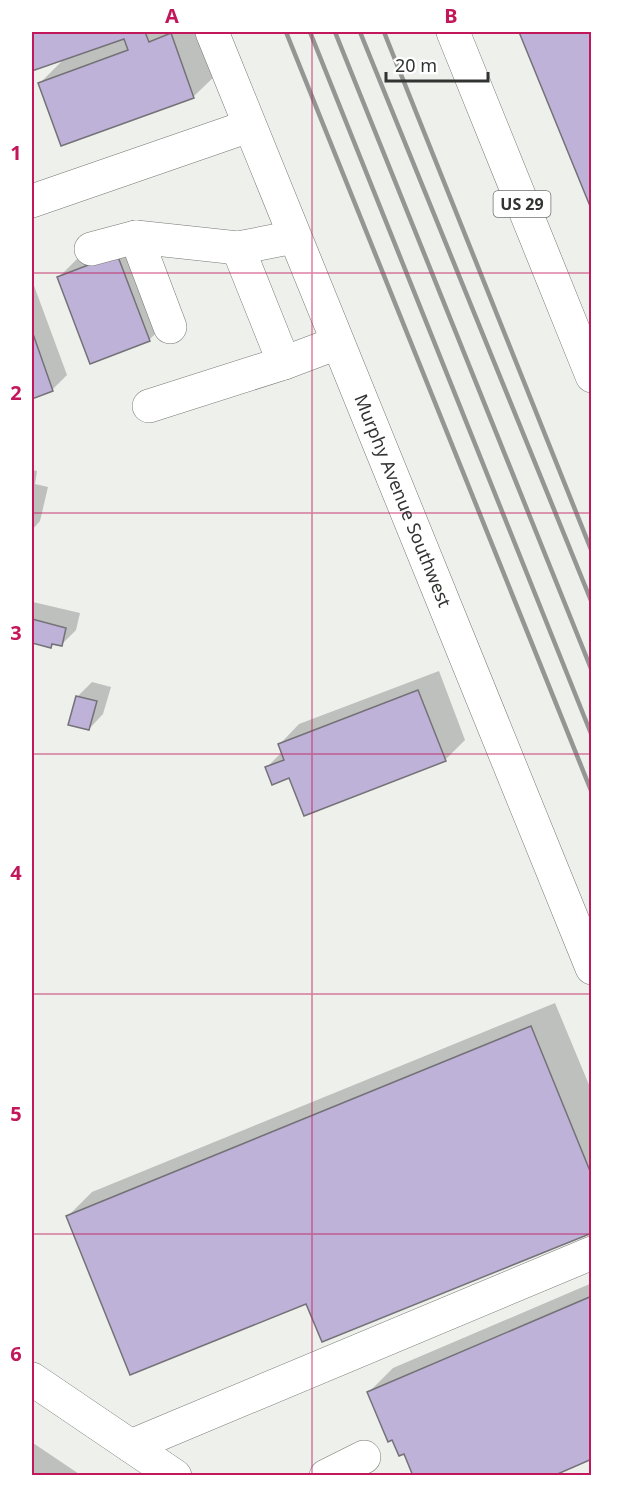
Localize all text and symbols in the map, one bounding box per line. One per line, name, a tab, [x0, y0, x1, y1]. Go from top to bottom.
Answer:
text: A	[165, 2, 179, 29]
text: B	[444, 2, 458, 29]
scale bar	[386, 45, 488, 83]
text: 20 m	[395, 53, 437, 77]
text: 1	[10, 139, 22, 166]
road number: US 29	[494, 191, 550, 217]
text: 2	[10, 379, 22, 406]
street label: Murphy Avenue Southwest	[349, 390, 457, 611]
text: 3	[10, 619, 22, 646]
text: 4	[10, 859, 22, 886]
text: 5	[10, 1100, 22, 1127]
text: 6	[10, 1340, 22, 1367]

